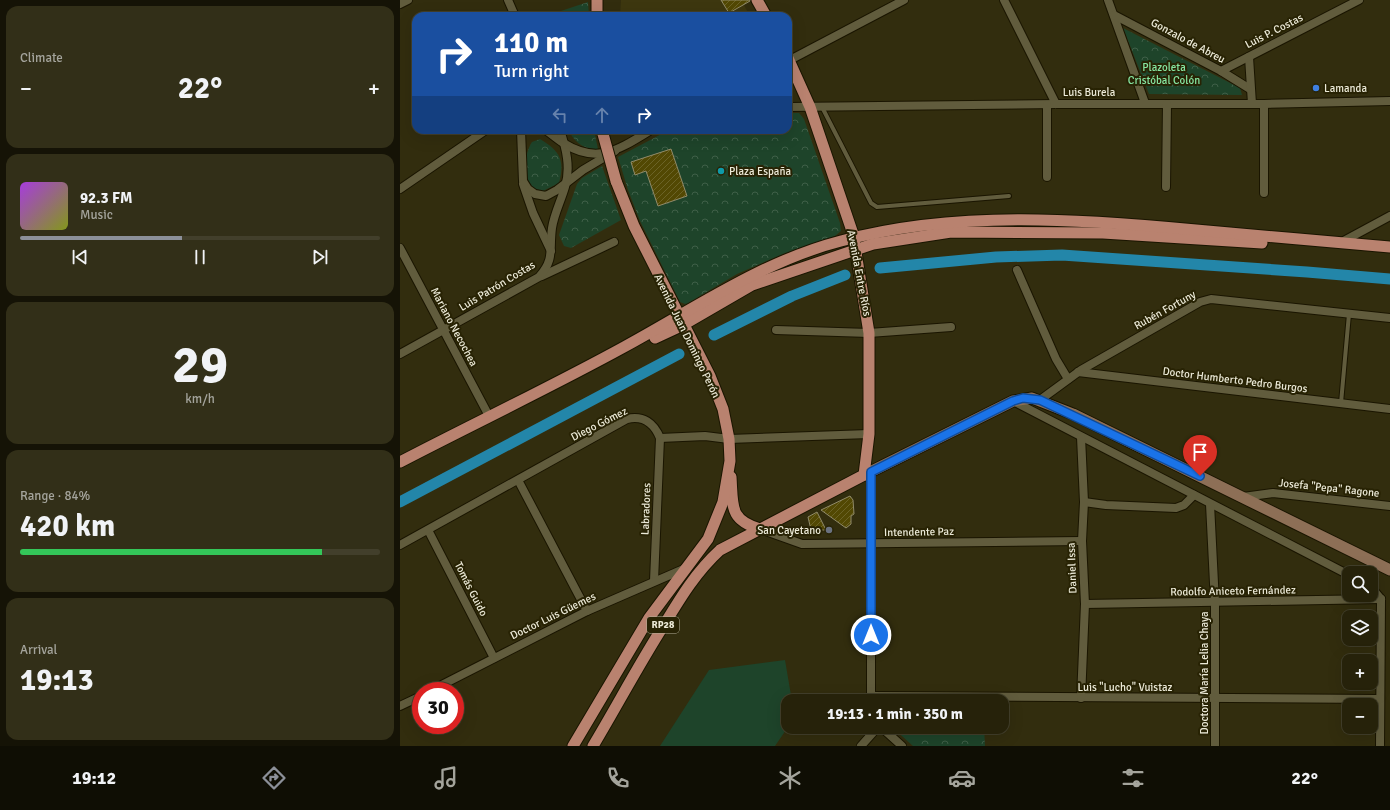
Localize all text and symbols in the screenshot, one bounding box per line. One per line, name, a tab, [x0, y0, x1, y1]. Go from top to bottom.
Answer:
street label: Luis P. Costas	[1243, 11, 1305, 51]
street label: Gonzalo de Abreu	[1149, 16, 1227, 66]
text: 110 m	[494, 26, 568, 60]
icon: right	[428, 28, 480, 80]
text: Climate	[20, 50, 63, 66]
text: Turn right	[494, 60, 569, 82]
park label: Plazoleta Cristóbal Colón	[1128, 61, 1200, 87]
text: 22°	[178, 70, 222, 107]
text: −	[20, 75, 32, 102]
text: +	[368, 75, 380, 102]
place label: Lamanda	[1324, 82, 1367, 95]
marker: Lamanda	[1311, 83, 1321, 93]
street label: Luis Burela	[1063, 86, 1116, 99]
icon: left	[549, 104, 571, 126]
icon: ahead	[591, 104, 613, 126]
icon: right	[633, 104, 655, 126]
place label: Plaza España	[729, 165, 791, 178]
marker: Plaza España	[716, 166, 726, 176]
text: 92.3 FM	[80, 189, 132, 207]
text: Music	[80, 207, 113, 223]
street label: Avenida Entre Ríos	[844, 229, 874, 317]
icon: previous	[69, 246, 91, 268]
icon: pause	[189, 246, 211, 268]
icon: next	[309, 246, 331, 268]
street label: Luis Patrón Costas	[457, 258, 537, 314]
street label: Avenida Juan Domingo Perón	[651, 272, 723, 400]
street label: Mariano Necochea	[428, 285, 480, 369]
street label: Rubén Fortuny	[1132, 287, 1199, 332]
text: 29	[172, 333, 228, 397]
street label: Doctor Humberto Pedro Burgos	[1162, 365, 1308, 395]
text: km/h	[185, 391, 215, 407]
street label: Diego Gómez	[569, 404, 629, 444]
pin	[1183, 435, 1217, 476]
icon: arrive	[1189, 441, 1211, 463]
street label: Josefa "Pepa" Ragone	[1278, 476, 1380, 500]
street label: Labradores	[639, 482, 653, 535]
text: Range · 84%	[20, 488, 90, 504]
text: 420 km	[20, 508, 115, 545]
place label: San Cayetano	[757, 524, 821, 537]
marker: San Cayetano	[824, 525, 834, 535]
street label: Intendente Paz	[884, 525, 954, 539]
street label: Daniel Issa	[1065, 542, 1079, 594]
street label: Tomás Guido	[452, 560, 490, 619]
map controls	[1342, 566, 1378, 734]
button: search	[1342, 566, 1378, 602]
street label: Rodolfo Aniceto Fernández	[1170, 583, 1296, 599]
street label: Doctor Luis Güemes	[508, 590, 598, 642]
button: layers	[1342, 610, 1378, 646]
street label: Doctora María Lelia Chaya	[1198, 611, 1211, 734]
position arrow	[850, 614, 892, 656]
road number: RP28	[647, 617, 679, 633]
text: Arrival	[20, 642, 57, 658]
button: +	[1342, 654, 1378, 690]
text: 19:13	[20, 662, 94, 699]
street label: Luis "Lucho" Vuistaz	[1078, 681, 1173, 694]
speed limit sign: 30	[412, 682, 464, 734]
button: −	[1342, 698, 1378, 734]
text: 19:13 · 1 min · 350 m	[827, 705, 963, 723]
icon: directions	[260, 764, 288, 792]
icon: music	[432, 764, 460, 792]
icon: phone	[604, 764, 632, 792]
icon: climate	[776, 764, 804, 792]
icon: car	[948, 764, 976, 792]
icon: filters	[1119, 764, 1147, 792]
text: 19:12	[72, 767, 116, 789]
text: 22°	[1291, 767, 1318, 789]

